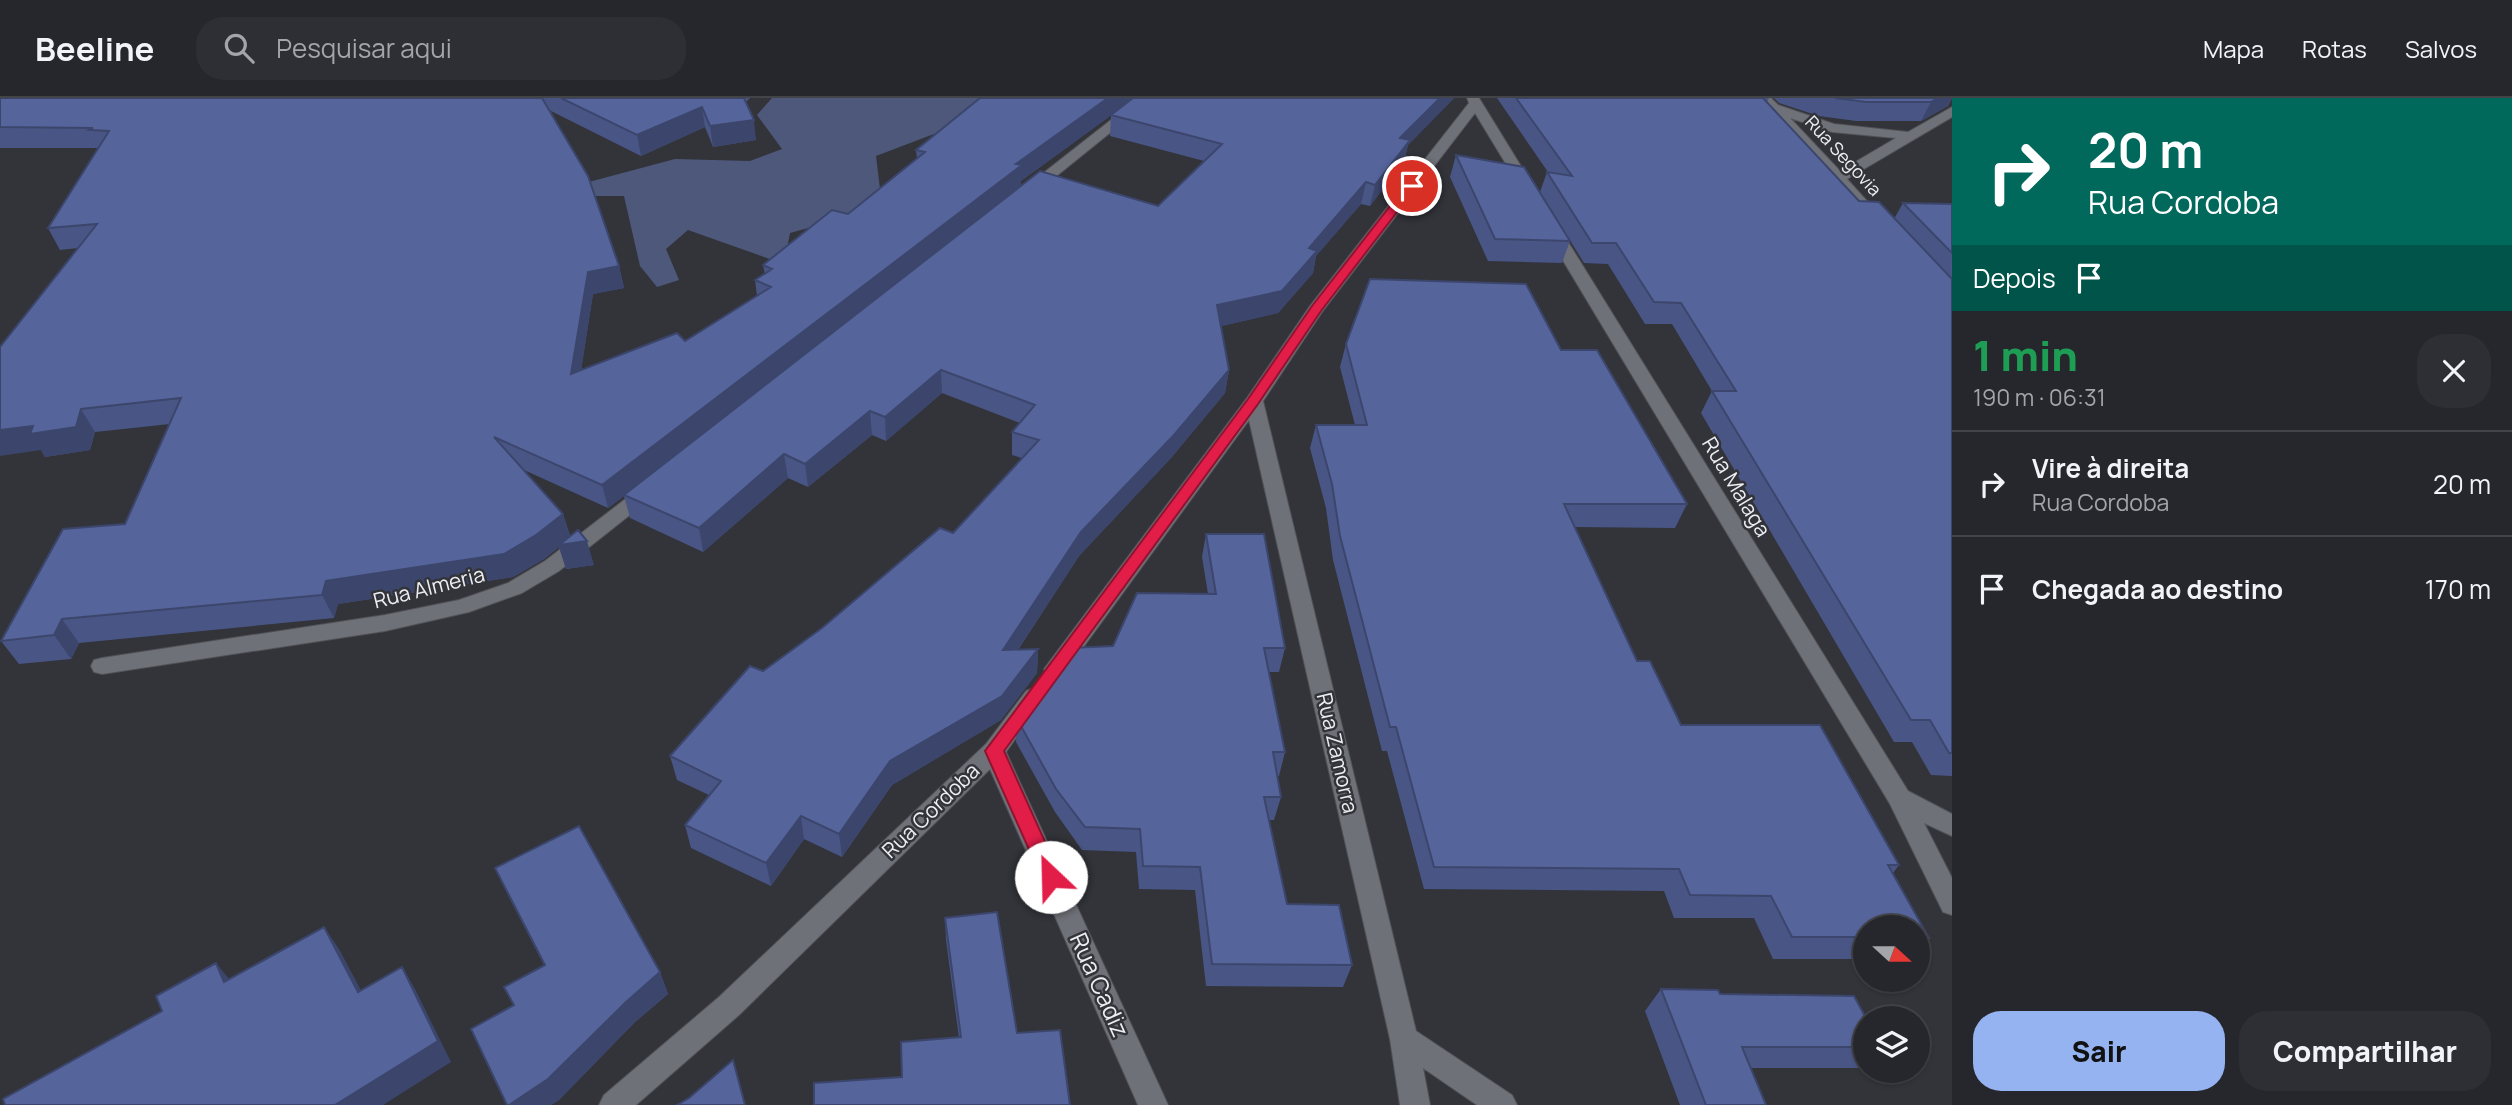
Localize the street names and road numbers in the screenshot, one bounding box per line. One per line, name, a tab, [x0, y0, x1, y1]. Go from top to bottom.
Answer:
street label: Rua Segovia	[1800, 110, 1887, 201]
street label: Rua Malaga	[1696, 431, 1778, 542]
street label: Rua Almeria	[370, 560, 487, 614]
street label: Rua Zamorra	[1311, 690, 1365, 816]
street label: Rua Cordoba	[875, 757, 985, 864]
street label: Rua Cadiz	[1063, 927, 1138, 1042]

